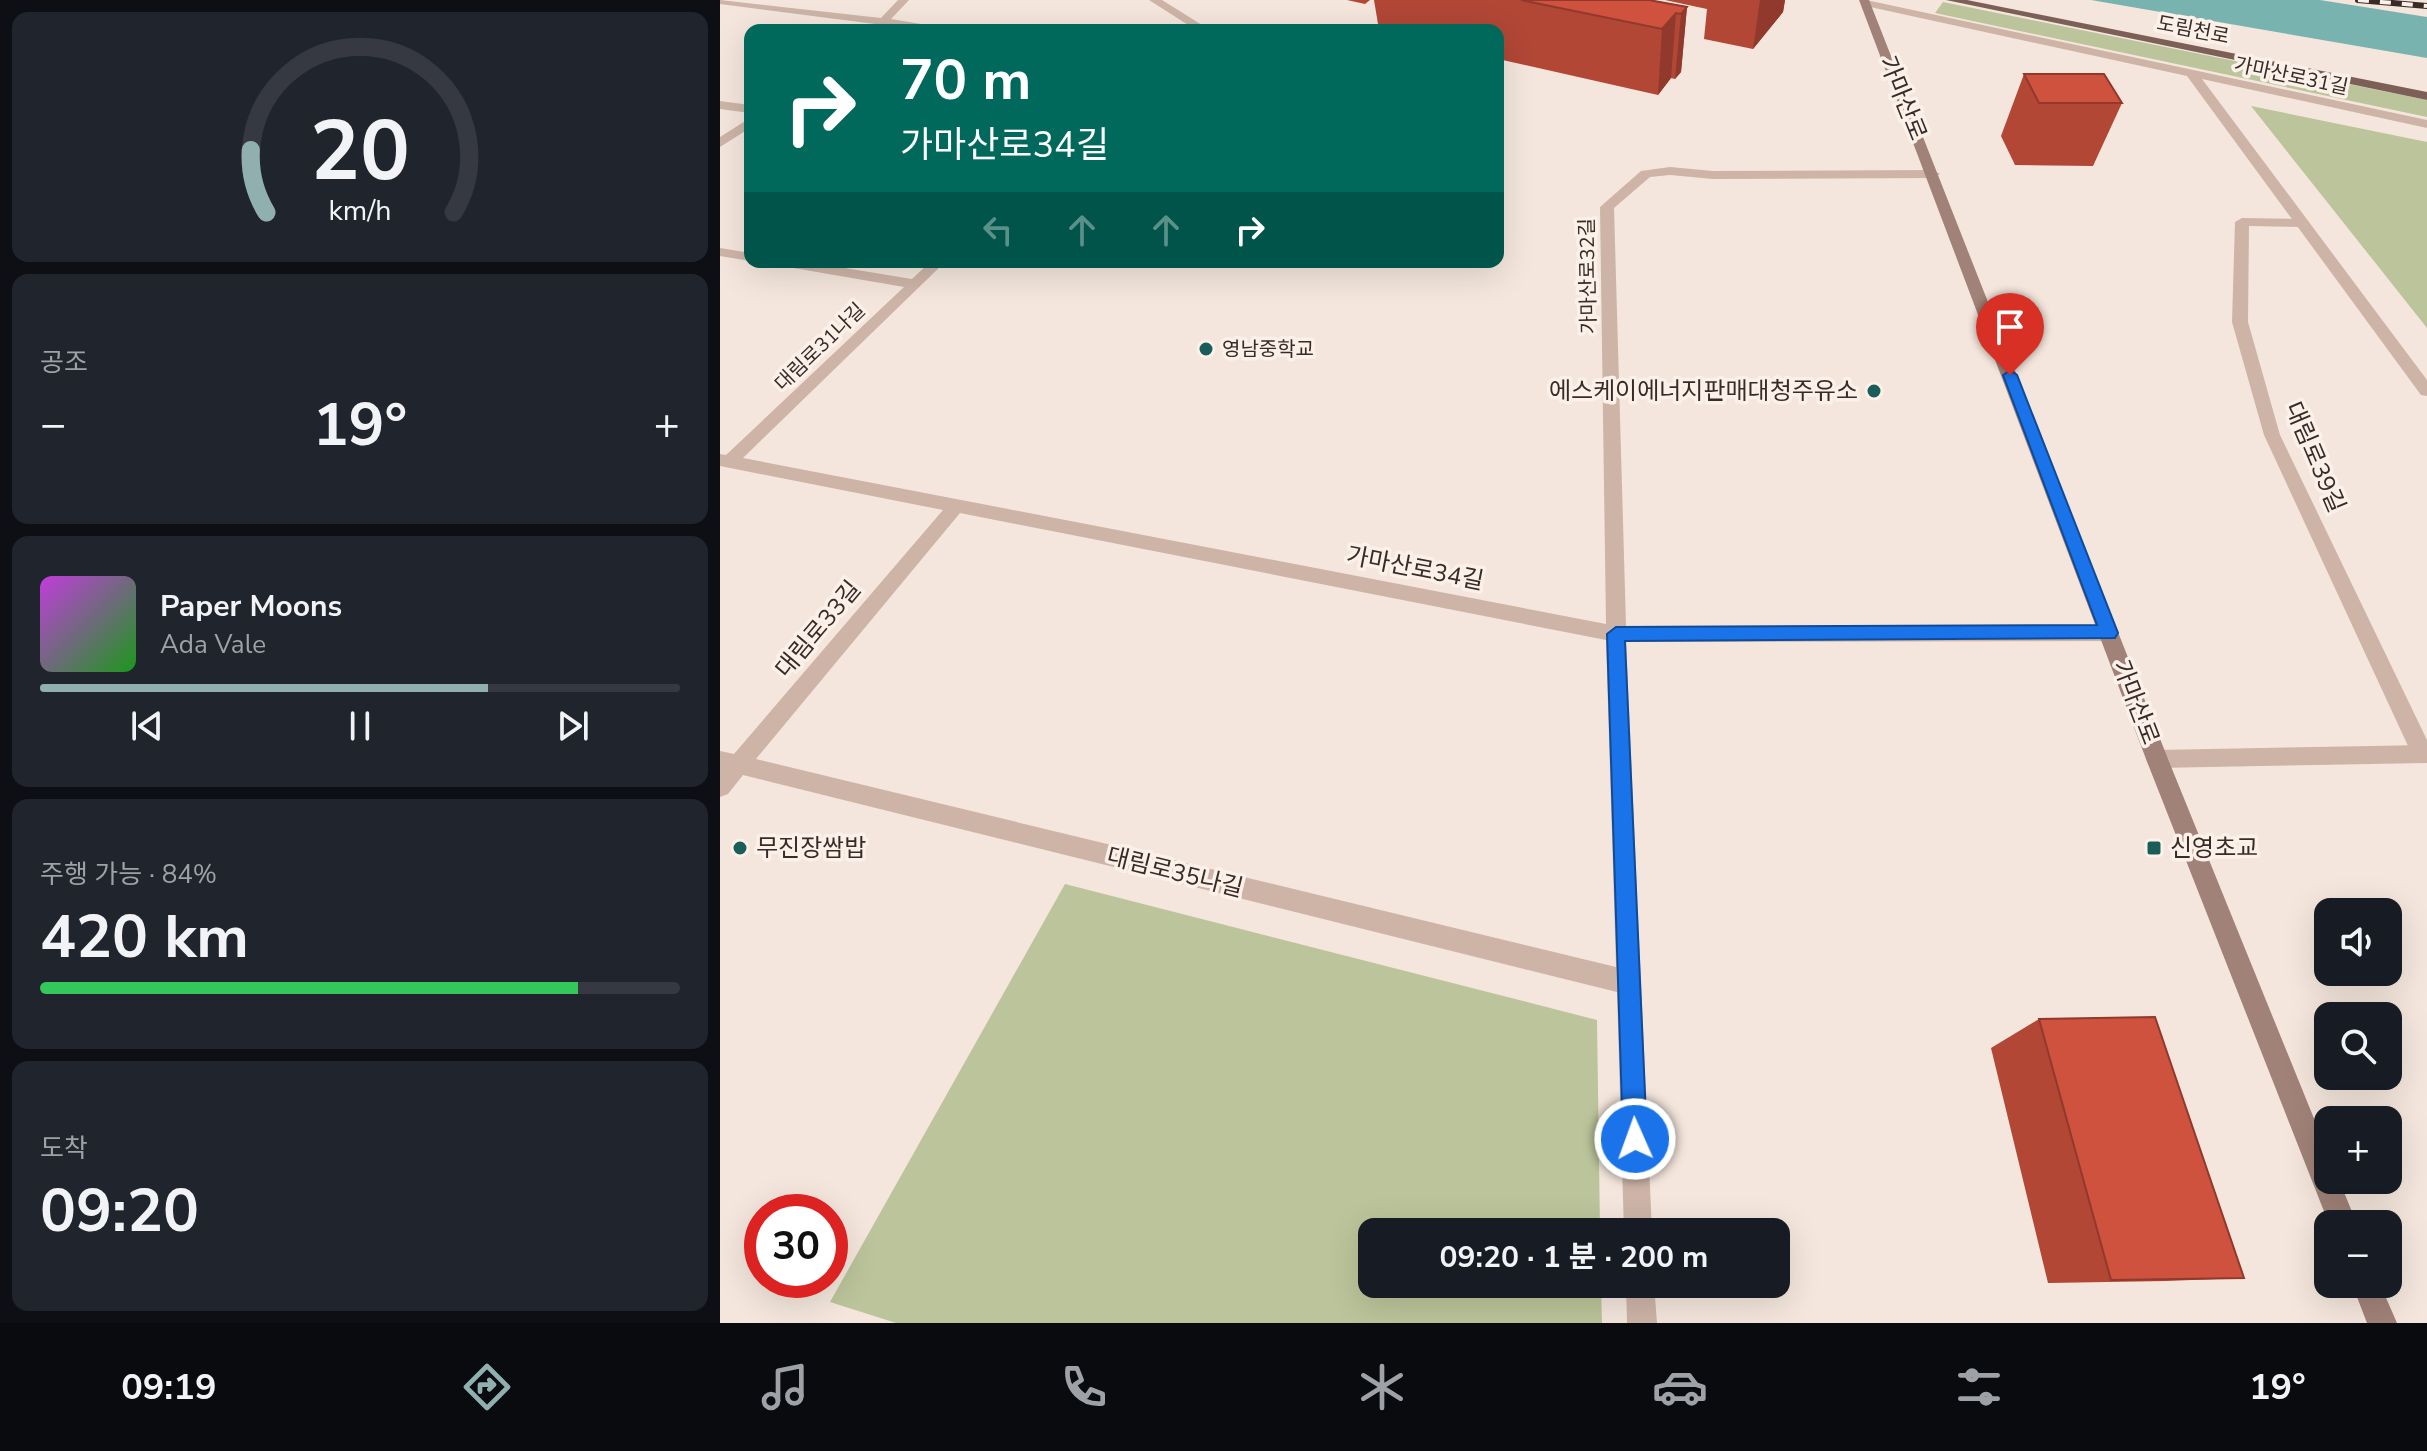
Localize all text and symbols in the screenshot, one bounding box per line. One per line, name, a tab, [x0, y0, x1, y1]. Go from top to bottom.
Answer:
street label: 도림천로	[2154, 10, 2232, 50]
text: 70 m	[900, 42, 1031, 119]
street label: 가마산로	[1872, 51, 1934, 145]
street label: 가마산로31길	[2231, 51, 2351, 101]
icon: right	[768, 56, 872, 160]
text: 20	[310, 95, 410, 208]
text: 가마산로34길	[900, 121, 1109, 170]
text: km/h	[329, 191, 391, 230]
icon: left	[976, 208, 1020, 252]
icon: ahead	[1060, 208, 1104, 252]
icon: ahead	[1144, 208, 1188, 252]
icon: right	[1228, 208, 1272, 252]
street label: 가마산로32길	[1573, 218, 1603, 334]
pin	[1976, 293, 2044, 375]
street label: 대림로31나길	[769, 297, 871, 397]
icon: arrive	[1988, 305, 2032, 349]
place label: 영남중학교	[1222, 336, 1314, 363]
marker: 영남중학교	[1197, 340, 1215, 358]
text: 공조	[40, 345, 88, 380]
place label: 에스케이에너지판매대청주유소	[1549, 375, 1858, 407]
marker: 에스케이에너지판매대청주유소	[1865, 382, 1883, 400]
text: 19°	[313, 384, 407, 466]
text: −	[40, 395, 66, 455]
text: +	[654, 395, 680, 455]
street label: 대림로39길	[2277, 397, 2353, 517]
street label: 가마산로34길	[1344, 539, 1486, 597]
street label: 대림로33길	[768, 574, 868, 684]
text: Paper Moons	[160, 586, 342, 627]
text: Ada Vale	[160, 627, 266, 662]
street label: 가마산로	[2105, 655, 2167, 749]
icon: previous	[125, 704, 169, 748]
icon: pause	[338, 704, 382, 748]
icon: next	[551, 704, 595, 748]
place label: 무진장쌈밥	[756, 832, 866, 864]
place label: 신영초교	[2170, 832, 2258, 864]
marker: 무진장쌈밥	[731, 839, 749, 857]
marker: 신영초교	[2145, 839, 2163, 857]
street label: 대림로35나길	[1104, 840, 1246, 904]
text: 주행 가능 · 84%	[40, 857, 217, 892]
text: 420 km	[40, 896, 249, 978]
map controls	[2314, 898, 2402, 1298]
button: sound	[2314, 898, 2402, 986]
button: search	[2314, 1002, 2402, 1090]
position arrow	[1593, 1097, 1677, 1181]
button: +	[2314, 1106, 2402, 1194]
text: 도착	[40, 1131, 88, 1166]
text: 09:20	[40, 1170, 199, 1252]
speed limit sign: 30	[744, 1194, 848, 1298]
button: −	[2314, 1210, 2402, 1298]
text: 09:20 · 1 분 · 200 m	[1440, 1237, 1708, 1278]
icon: directions	[459, 1359, 515, 1415]
icon: music	[757, 1359, 813, 1415]
icon: phone	[1056, 1359, 1112, 1415]
icon: climate	[1354, 1359, 1410, 1415]
icon: car	[1652, 1359, 1708, 1415]
icon: filters	[1951, 1359, 2007, 1415]
text: 09:19	[121, 1363, 217, 1412]
text: 19°	[2249, 1363, 2306, 1412]

